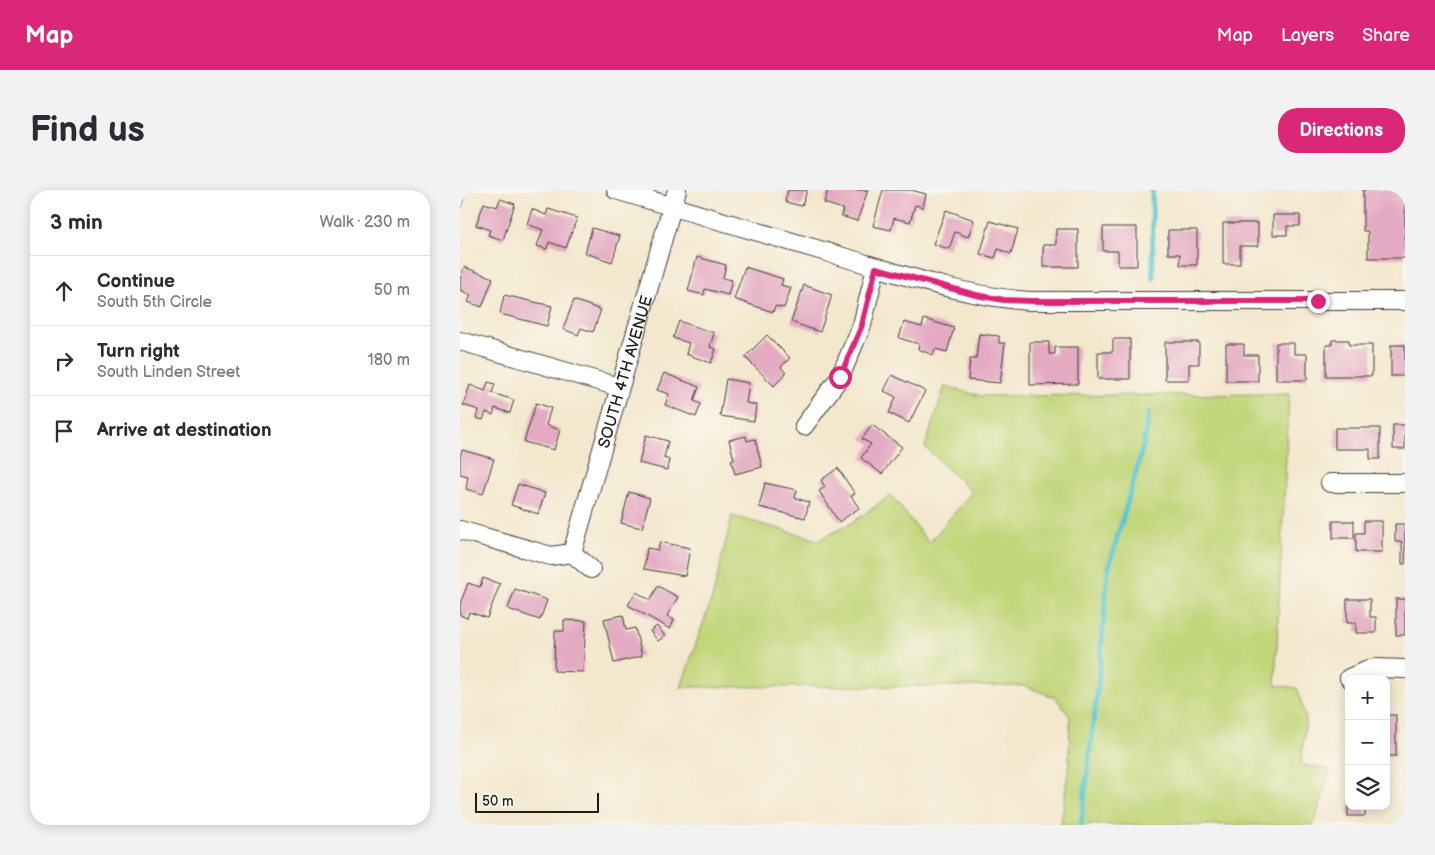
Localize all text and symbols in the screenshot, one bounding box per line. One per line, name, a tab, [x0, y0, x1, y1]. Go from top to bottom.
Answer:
text: Map	[25, 21, 73, 50]
text: Map	[1217, 25, 1253, 46]
text: Layers	[1281, 25, 1334, 46]
text: Share	[1362, 25, 1410, 46]
button: Directions	[1278, 108, 1405, 153]
text: Find us	[30, 109, 145, 152]
text: 3 min	[50, 210, 103, 235]
text: Walk · 230 m	[320, 213, 410, 232]
text: Continue	[97, 270, 175, 293]
icon: ahead	[50, 277, 78, 305]
text: 50 m	[374, 281, 410, 300]
route end	[1307, 290, 1330, 313]
text: South 5th Circle	[97, 293, 212, 312]
street label: SOUTH 4TH AVENUE	[595, 293, 657, 450]
text: Turn right	[97, 340, 180, 363]
icon: right	[50, 347, 78, 375]
text: 180 m	[368, 351, 410, 370]
text: South Linden Street	[97, 363, 240, 382]
route start	[829, 366, 852, 389]
icon: arrive	[50, 417, 78, 445]
text: Arrive at destination	[97, 419, 272, 442]
map controls	[1345, 675, 1390, 810]
button: +	[1345, 675, 1390, 720]
button: −	[1345, 720, 1390, 765]
button: layers	[1345, 765, 1390, 810]
scale bar	[475, 790, 599, 813]
text: 50 m	[482, 793, 514, 810]

